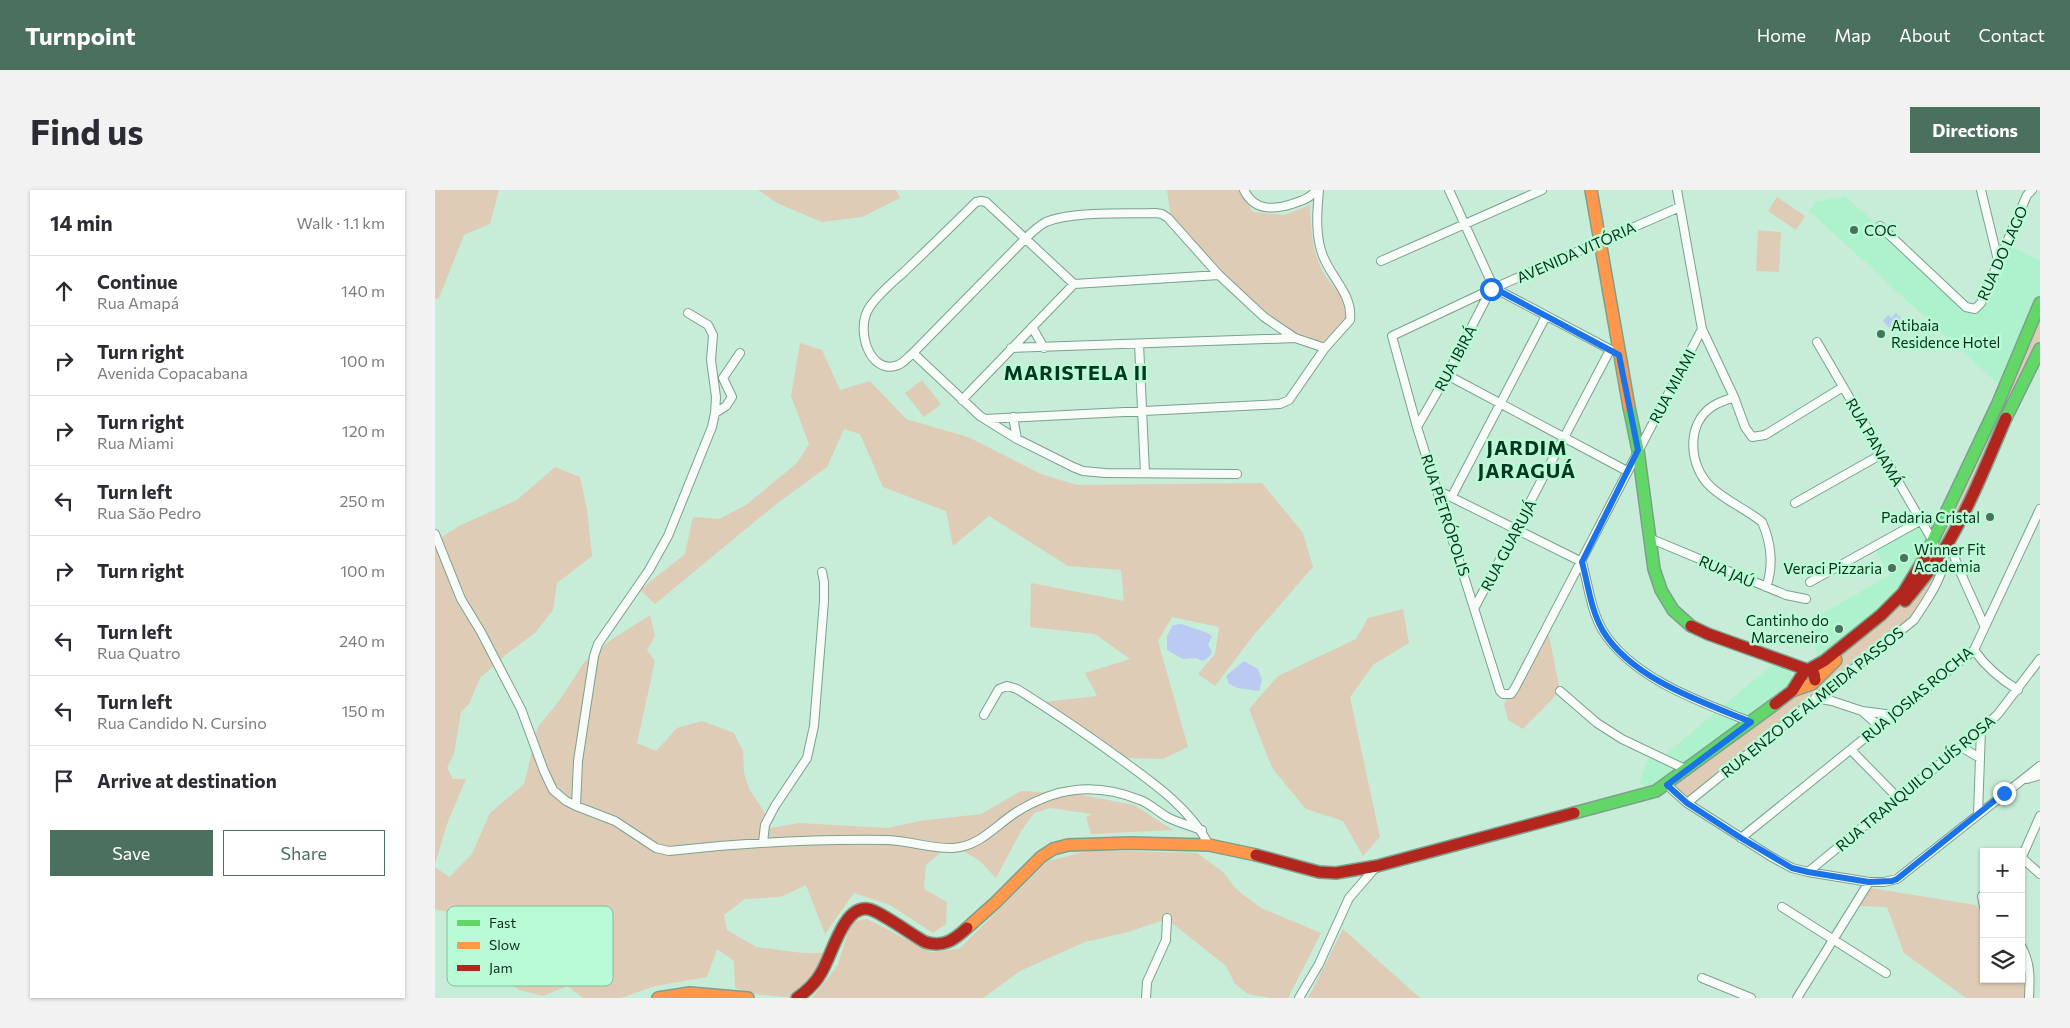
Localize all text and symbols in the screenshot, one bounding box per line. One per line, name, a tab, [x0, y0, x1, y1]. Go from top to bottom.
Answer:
text: Turnpoint	[25, 21, 136, 50]
text: Home	[1757, 24, 1806, 46]
text: Map	[1834, 24, 1871, 46]
text: About	[1899, 24, 1951, 46]
text: Contact	[1979, 24, 2045, 46]
button: Directions	[1910, 107, 2040, 153]
text: Find us	[30, 109, 144, 152]
street label: RUA DO LAGO	[1973, 203, 2031, 303]
text: 14 min	[50, 210, 113, 235]
text: Walk · 1.1 km	[297, 213, 385, 232]
street label: AVENIDA VITÓRIA	[1513, 217, 1638, 286]
place label: COC	[1864, 221, 1897, 239]
marker: COC	[1848, 224, 1860, 236]
text: Continue	[97, 270, 177, 293]
icon: ahead	[50, 277, 78, 305]
route start	[1480, 278, 1503, 301]
text: 140 m	[341, 281, 385, 300]
text: Rua Amapá	[97, 293, 179, 312]
place label: Atibaia Residence Hotel	[1891, 316, 2000, 351]
street label: RUA IBIRÁ	[1429, 322, 1480, 394]
marker: Atibaia Residence Hotel	[1875, 328, 1887, 340]
text: Turn right	[97, 340, 184, 363]
street label: RUA MIAMI	[1645, 346, 1699, 426]
icon: right	[50, 347, 78, 375]
text: 100 m	[340, 351, 385, 370]
district label: MARISTELA II	[1004, 360, 1148, 384]
text: Avenida Copacabana	[97, 363, 248, 382]
street label: RUA PANAMÁ	[1842, 394, 1908, 489]
text: Turn right	[97, 410, 184, 433]
icon: right	[50, 417, 78, 445]
text: 120 m	[342, 421, 385, 440]
text: Rua Miami	[97, 433, 174, 452]
district label: JARDIM JARAGUÁ	[1478, 435, 1576, 482]
street label: RUA PETRÓPOLIS	[1418, 452, 1475, 578]
text: Turn left	[97, 480, 172, 503]
icon: left	[50, 487, 78, 515]
text: 250 m	[339, 491, 385, 510]
street label: RUA GUARUJÁ	[1476, 496, 1540, 594]
text: Rua São Pedro	[97, 503, 201, 522]
place label: Padaria Cristal	[1881, 508, 1980, 526]
marker: Padaria Cristal	[1984, 511, 1996, 523]
place label: Winner Fit Academia	[1914, 540, 1986, 575]
street label: RUA JAÚ	[1696, 550, 1758, 591]
marker: Winner Fit Academia	[1898, 552, 1910, 564]
icon: right	[50, 557, 78, 585]
text: Turn right	[97, 559, 184, 582]
place label: Veraci Pizzaria	[1783, 559, 1882, 577]
text: 100 m	[340, 561, 385, 580]
marker: Veraci Pizzaria	[1886, 562, 1898, 574]
place label: Cantinho do Marceneiro	[1746, 611, 1829, 646]
text: Turn left	[97, 620, 172, 643]
street label: RUA ENZO DE ALMEIDA PASSOS	[1717, 623, 1907, 781]
marker: Cantinho do Marceneiro	[1833, 623, 1845, 635]
icon: left	[50, 627, 78, 655]
text: 240 m	[339, 631, 385, 650]
street label: RUA JOSIAS ROCHA	[1858, 642, 1976, 746]
text: Rua Quatro	[97, 643, 181, 662]
text: Turn left	[97, 690, 172, 713]
icon: left	[50, 697, 78, 725]
text: 150 m	[342, 701, 385, 720]
street label: RUA TRANQUILO LUÍS ROSA	[1831, 710, 1998, 855]
text: Rua Candido N. Cursino	[97, 713, 267, 732]
icon: arrive	[50, 767, 78, 795]
text: Arrive at destination	[97, 769, 277, 792]
route end	[1993, 782, 2016, 805]
button: Save	[50, 830, 213, 876]
button: Share	[223, 830, 385, 876]
map controls	[1980, 848, 2025, 983]
button: +	[1980, 848, 2025, 893]
button: −	[1980, 893, 2025, 938]
legend	[447, 906, 613, 986]
text: Fast	[489, 914, 516, 931]
text: Slow	[489, 936, 520, 953]
button: layers	[1980, 938, 2025, 983]
text: Jam	[489, 959, 513, 976]

